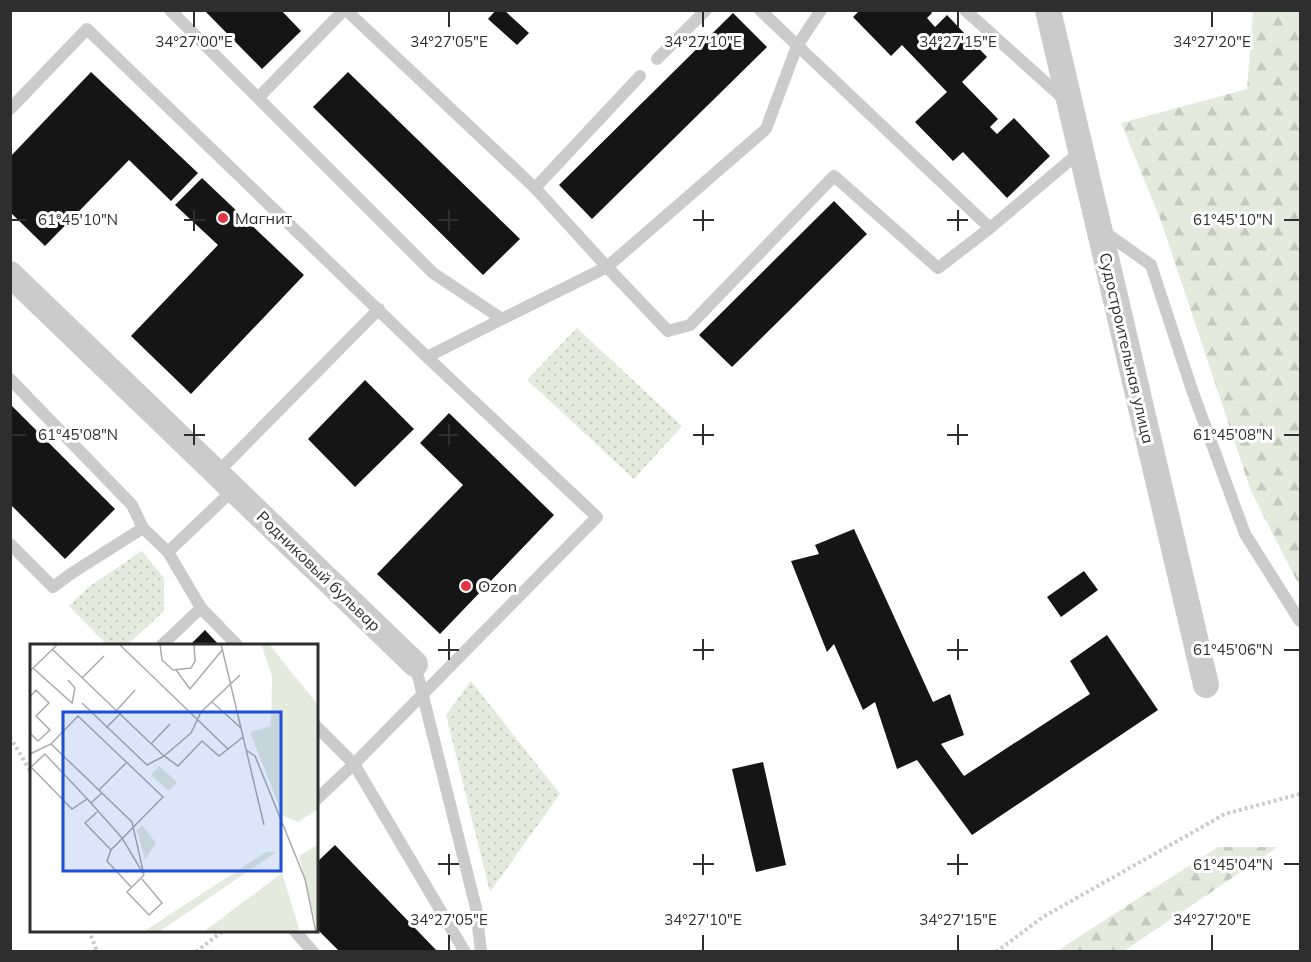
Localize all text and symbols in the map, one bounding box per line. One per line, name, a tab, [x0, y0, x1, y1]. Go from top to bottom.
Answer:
text: 34°27'00"E	[155, 32, 233, 51]
text: 34°27'05"E	[410, 32, 488, 51]
text: 34°27'10"E	[664, 32, 742, 51]
text: 34°27'15"E	[919, 32, 997, 51]
text: 34°27'20"E	[1173, 32, 1251, 51]
place label: Магнит	[235, 208, 293, 228]
text: 61°45'10"N	[38, 210, 118, 229]
text: 61°45'10"N	[1193, 210, 1273, 229]
marker: Магнит	[216, 211, 230, 225]
street label: Судостроительная улица	[1095, 251, 1159, 445]
text: 61°45'08"N	[38, 425, 118, 444]
text: 61°45'08"N	[1193, 425, 1273, 444]
street label: Родниковый бульвар	[253, 507, 385, 635]
place label: Ozon	[478, 576, 517, 596]
marker: Ozon	[459, 579, 473, 593]
text: 61°45'06"N	[1193, 640, 1273, 659]
inset map	[30, 644, 318, 932]
text: 61°45'04"N	[1193, 855, 1273, 874]
text: 34°27'05"E	[410, 910, 488, 929]
text: 34°27'10"E	[664, 910, 742, 929]
text: 34°27'15"E	[919, 910, 997, 929]
text: 34°27'20"E	[1173, 910, 1251, 929]

